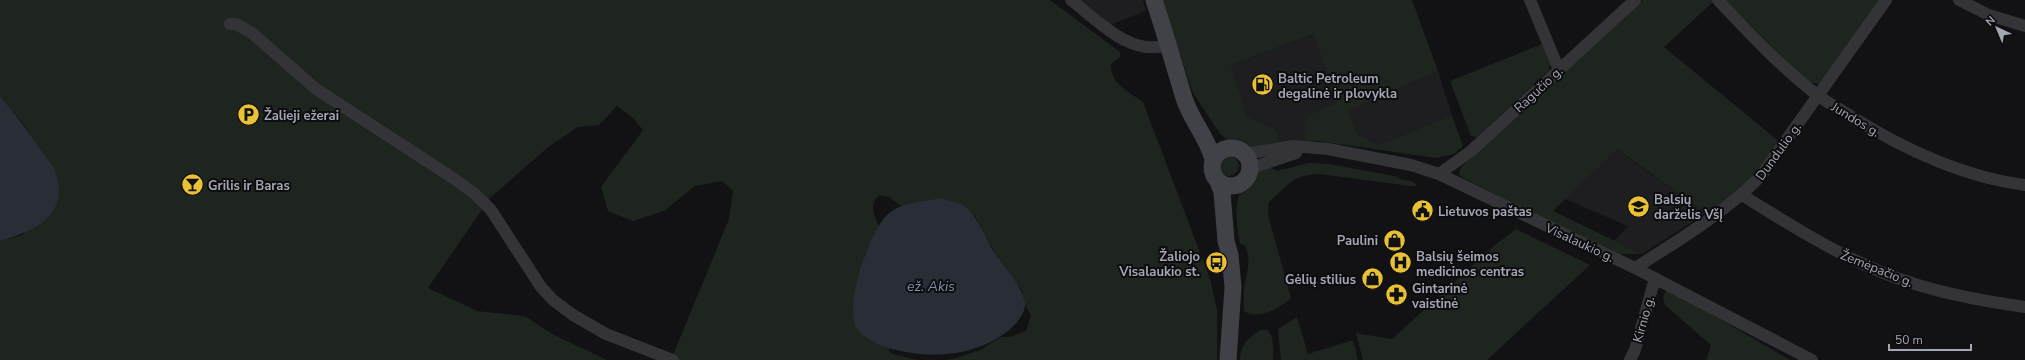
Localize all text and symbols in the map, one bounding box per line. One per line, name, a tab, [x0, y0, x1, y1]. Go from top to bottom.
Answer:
north arrow	[1977, 8, 2017, 48]
text: N	[1982, 13, 1999, 29]
street label: Ragučio g.	[1510, 62, 1567, 117]
place label: Baltic Petroleum degalinė ir plovykla	[1278, 70, 1397, 103]
fuel station icon: Baltic Petroleum degalinė ir plovykla	[1249, 72, 1275, 98]
street label: Jundos g.	[1827, 98, 1883, 141]
parking icon: Žalieji ežerai	[236, 102, 262, 128]
place label: Žalieji ežerai	[264, 107, 339, 125]
street label: Dundulio g.	[1752, 119, 1806, 184]
bar icon: Grilis ir Baras	[180, 172, 206, 198]
place label: Grilis ir Baras	[208, 177, 290, 195]
place label: Balsių darželis VšĮ	[1654, 191, 1723, 224]
school or university icon: Balsių darželis VšĮ	[1626, 193, 1652, 219]
public building icon: Lietuvos paštas	[1409, 198, 1435, 224]
place label: Lietuvos paštas	[1438, 203, 1532, 221]
street label: Visalaukio g.	[1541, 219, 1617, 267]
shop icon: Paulini	[1381, 227, 1407, 253]
place label: Paulini	[1337, 232, 1378, 250]
street label: Žemėpačio g.	[1838, 245, 1916, 292]
place label: Žaliojo Visalaukio st.	[1118, 248, 1200, 281]
place label: Balsių šeimos medicinos centras	[1416, 248, 1524, 281]
bus stop icon: Žaliojo Visalaukio st.	[1203, 250, 1229, 276]
hospital icon: Balsių šeimos medicinos centras	[1388, 250, 1414, 276]
shop icon: Gėlių stilius	[1359, 266, 1385, 292]
place label: Gėlių stilius	[1285, 271, 1356, 289]
water label: ež. Akis	[907, 277, 955, 296]
place label: Gintarinė vaistinė	[1411, 280, 1468, 313]
pharmacy icon: Gintarinė vaistinė	[1384, 282, 1410, 308]
street label: Kirnio g.	[1629, 294, 1659, 345]
scale bar	[1889, 326, 1971, 352]
text: 50 m	[1895, 332, 1923, 348]

